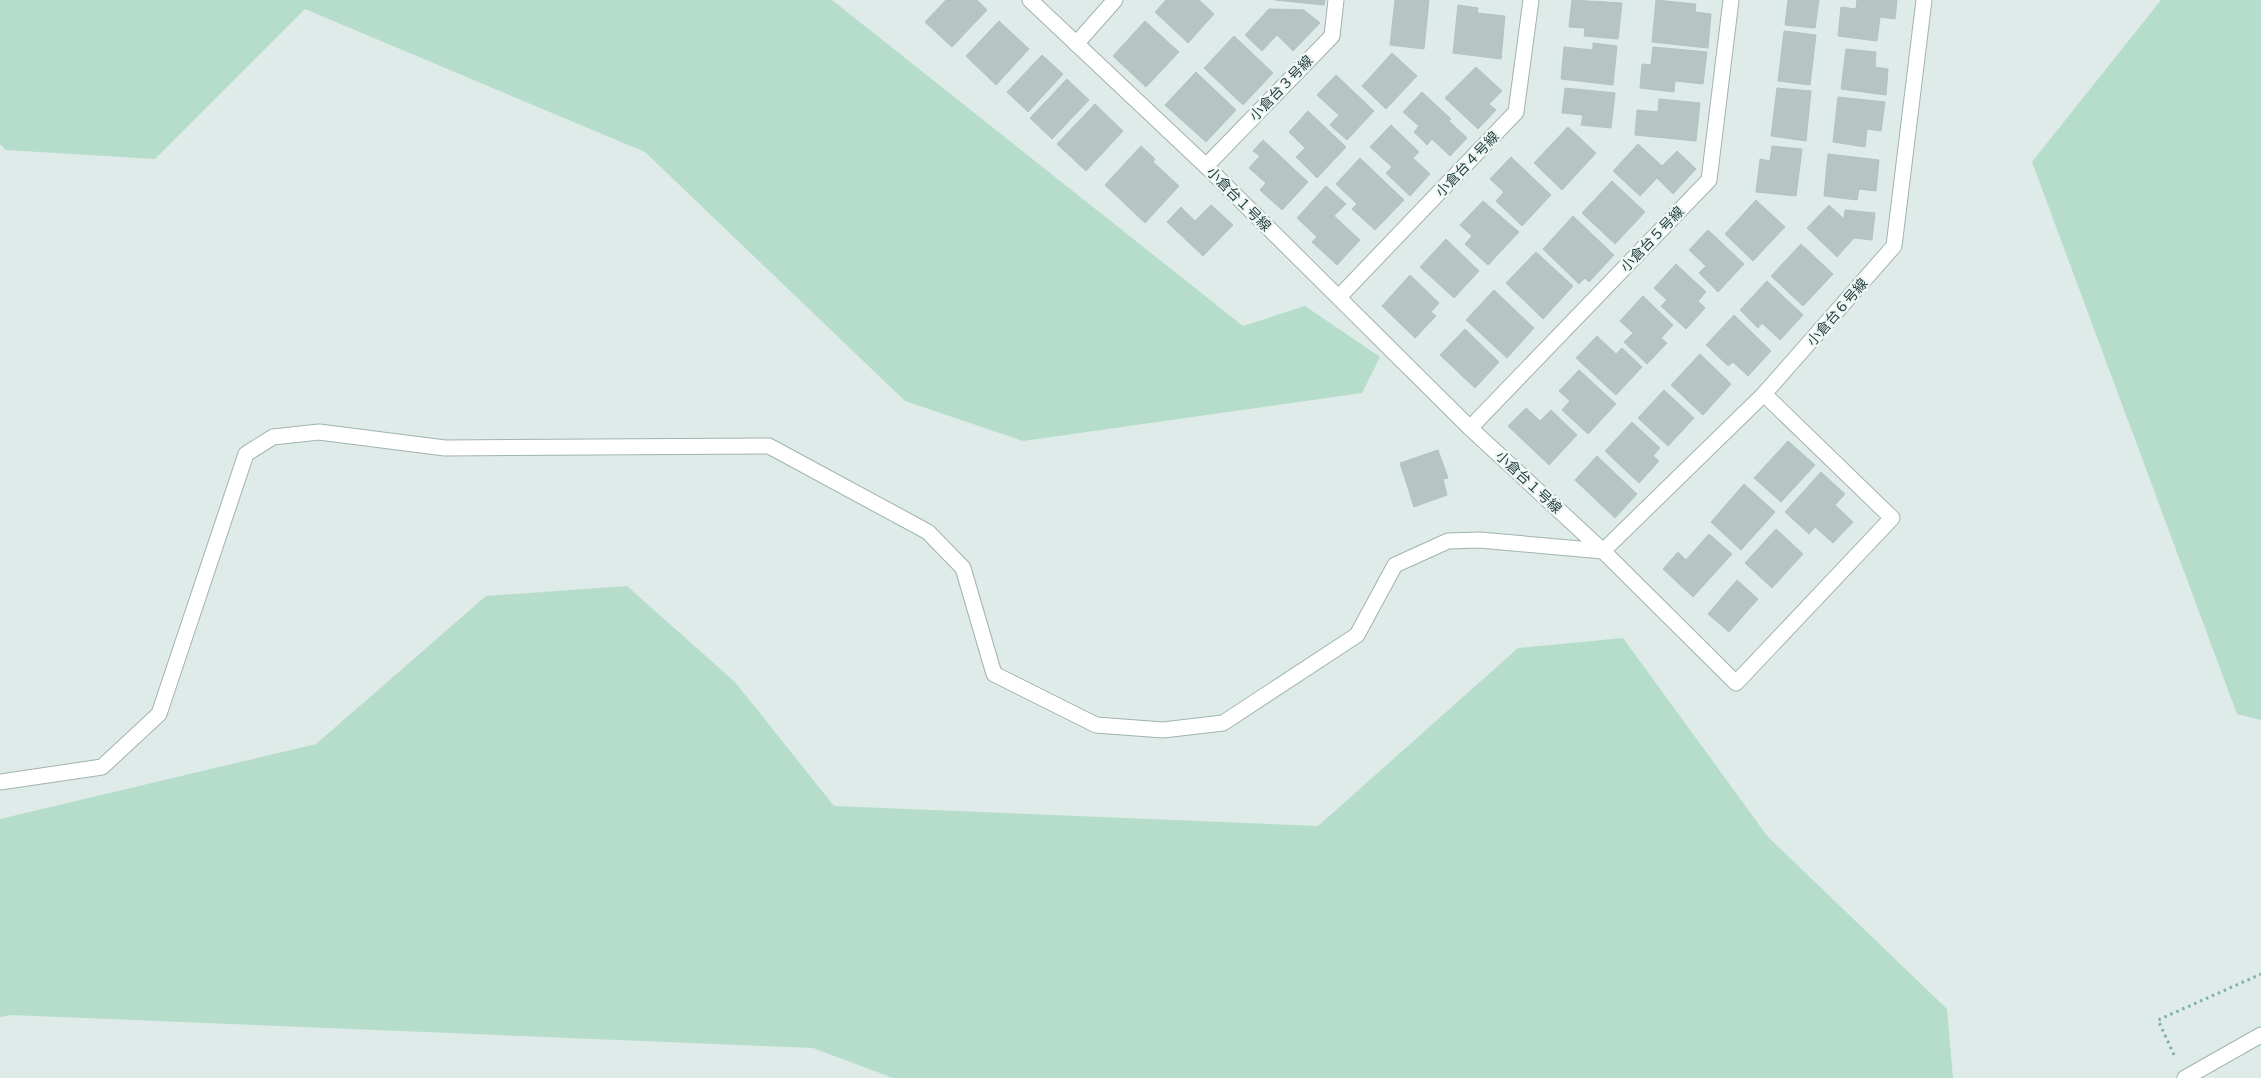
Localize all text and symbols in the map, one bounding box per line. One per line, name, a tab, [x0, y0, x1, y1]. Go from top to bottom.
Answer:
street label: 小倉台３号線	[1246, 52, 1316, 124]
street label: 小倉台４号線	[1432, 128, 1502, 200]
street label: 小倉台１号線	[1204, 164, 1274, 234]
street label: 小倉台５号線	[1617, 203, 1687, 275]
street label: 小倉台６号線	[1803, 275, 1871, 349]
street label: 小倉台１号線	[1493, 448, 1565, 516]

